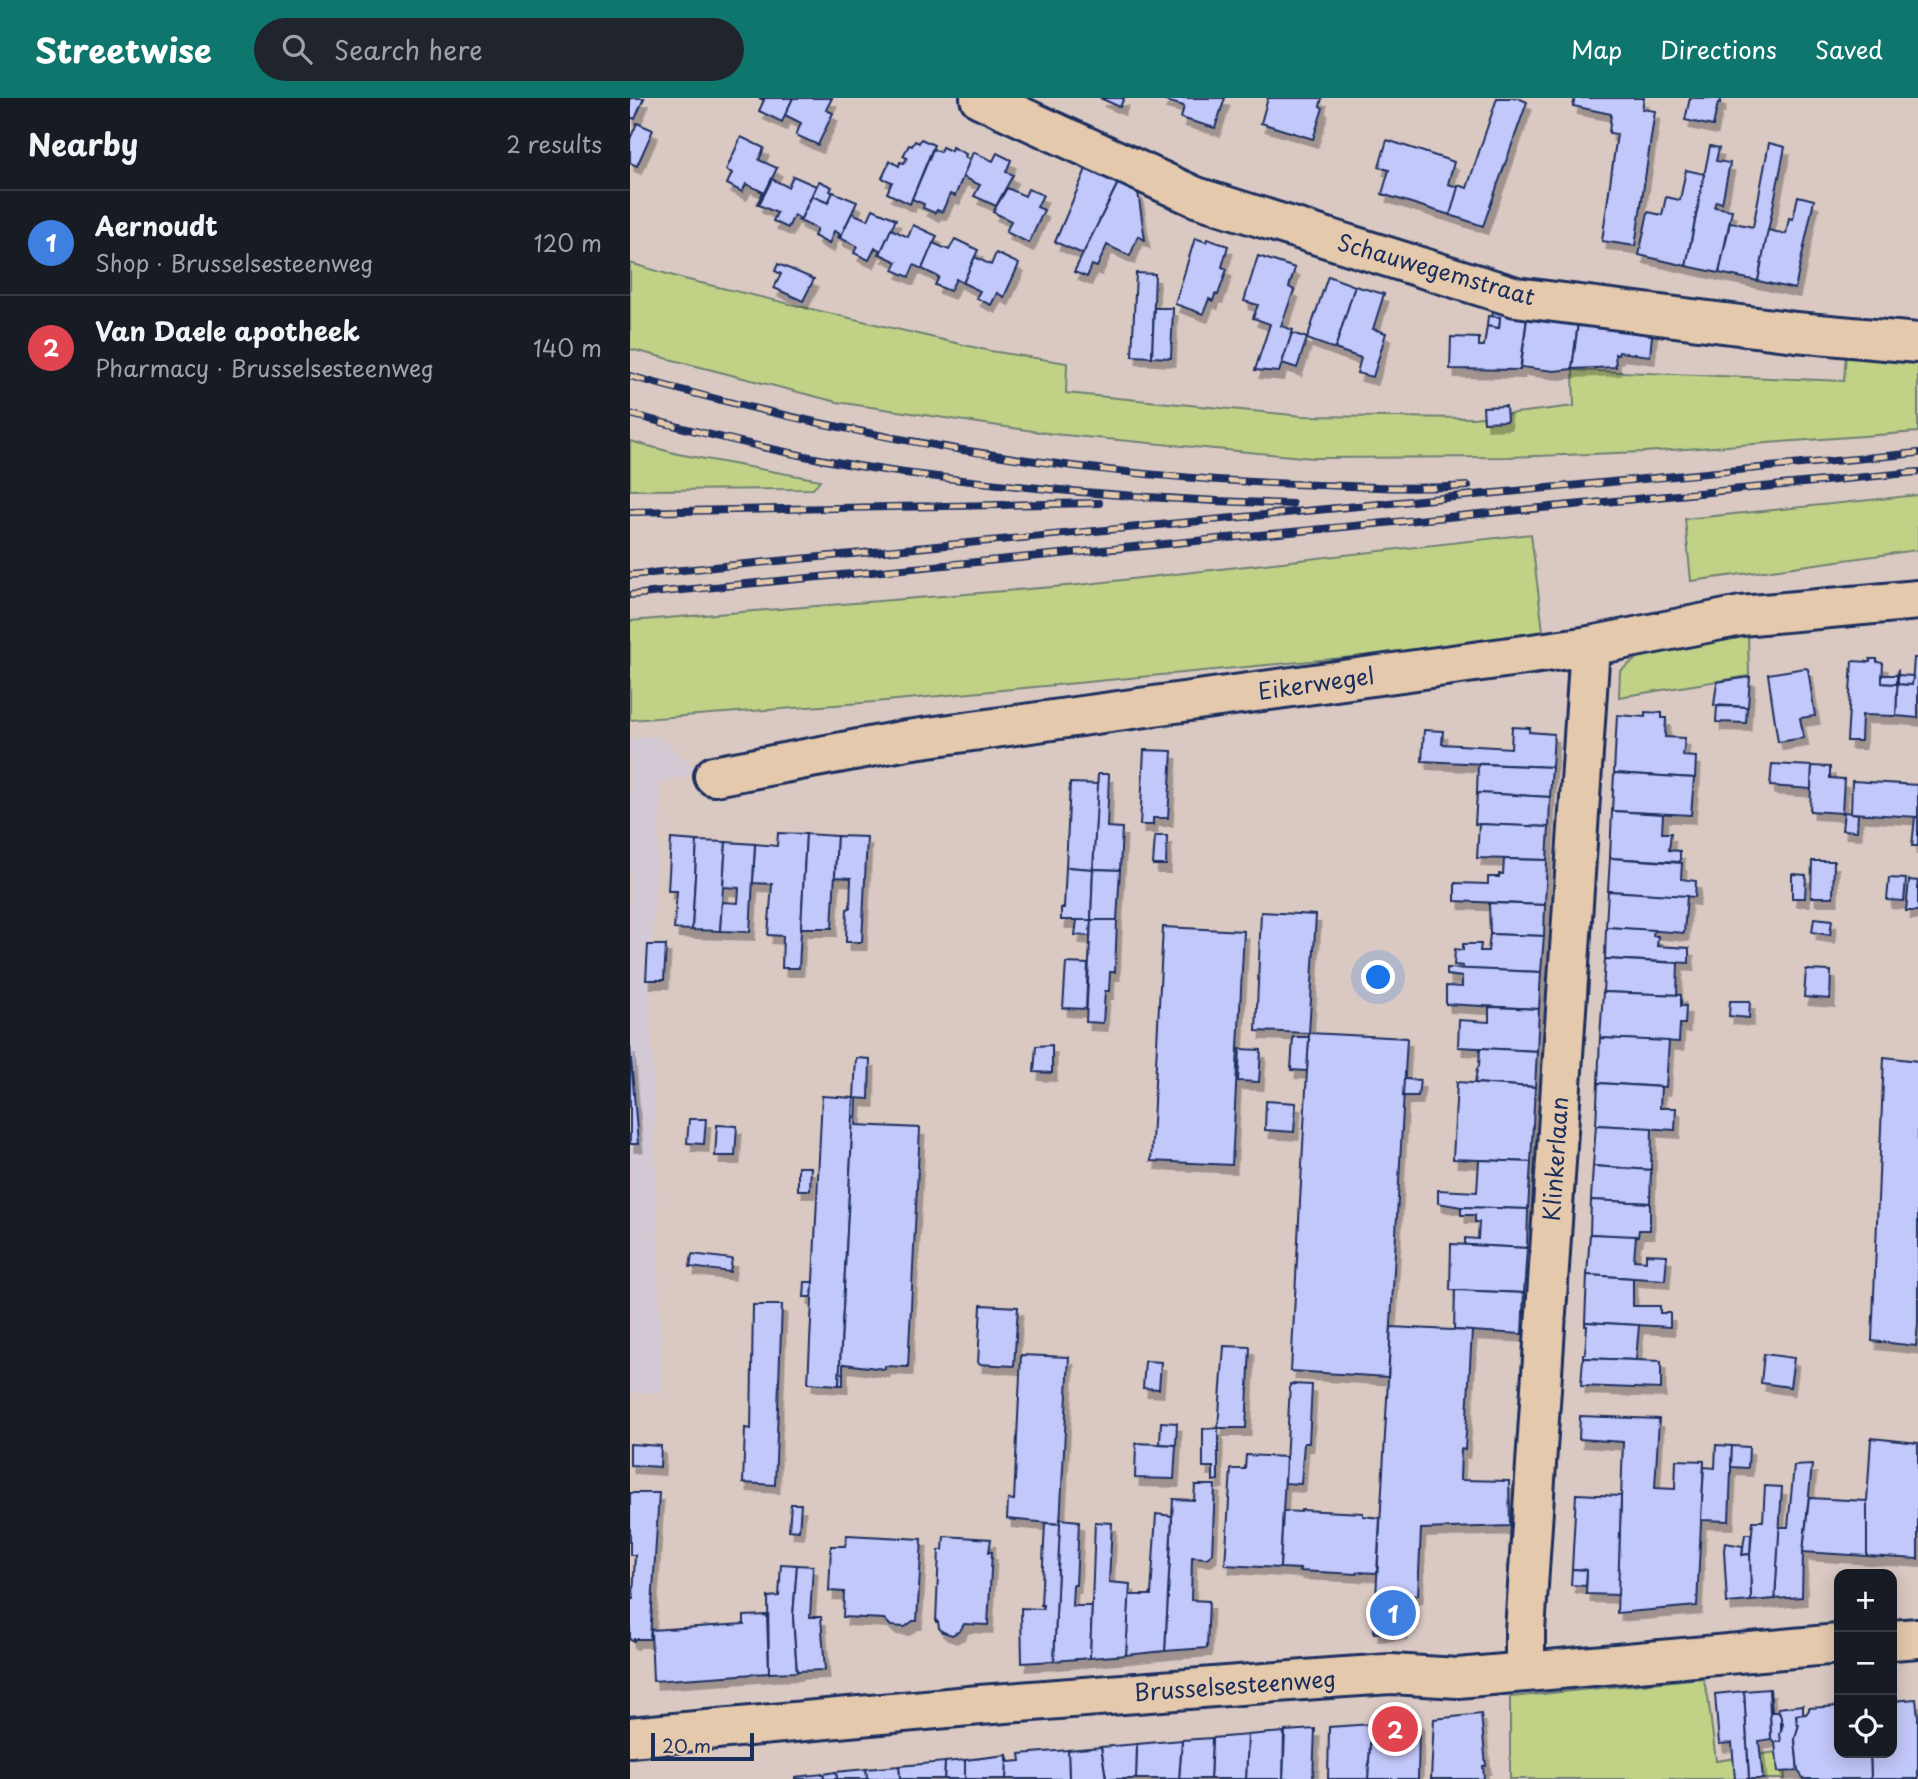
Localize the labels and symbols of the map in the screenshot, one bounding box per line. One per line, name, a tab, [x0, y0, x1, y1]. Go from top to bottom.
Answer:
street label: Schauwegemstraat	[1333, 224, 1539, 314]
street label: Eikerwegel	[1255, 657, 1376, 708]
your location	[1361, 960, 1395, 994]
street label: Klinkerlaan	[1533, 1095, 1576, 1222]
pin: 1	[1370, 1587, 1416, 1639]
street label: Brusselsesteenweg	[1133, 1660, 1337, 1709]
pin: 2	[1372, 1703, 1418, 1755]
scale bar	[651, 1730, 754, 1762]

